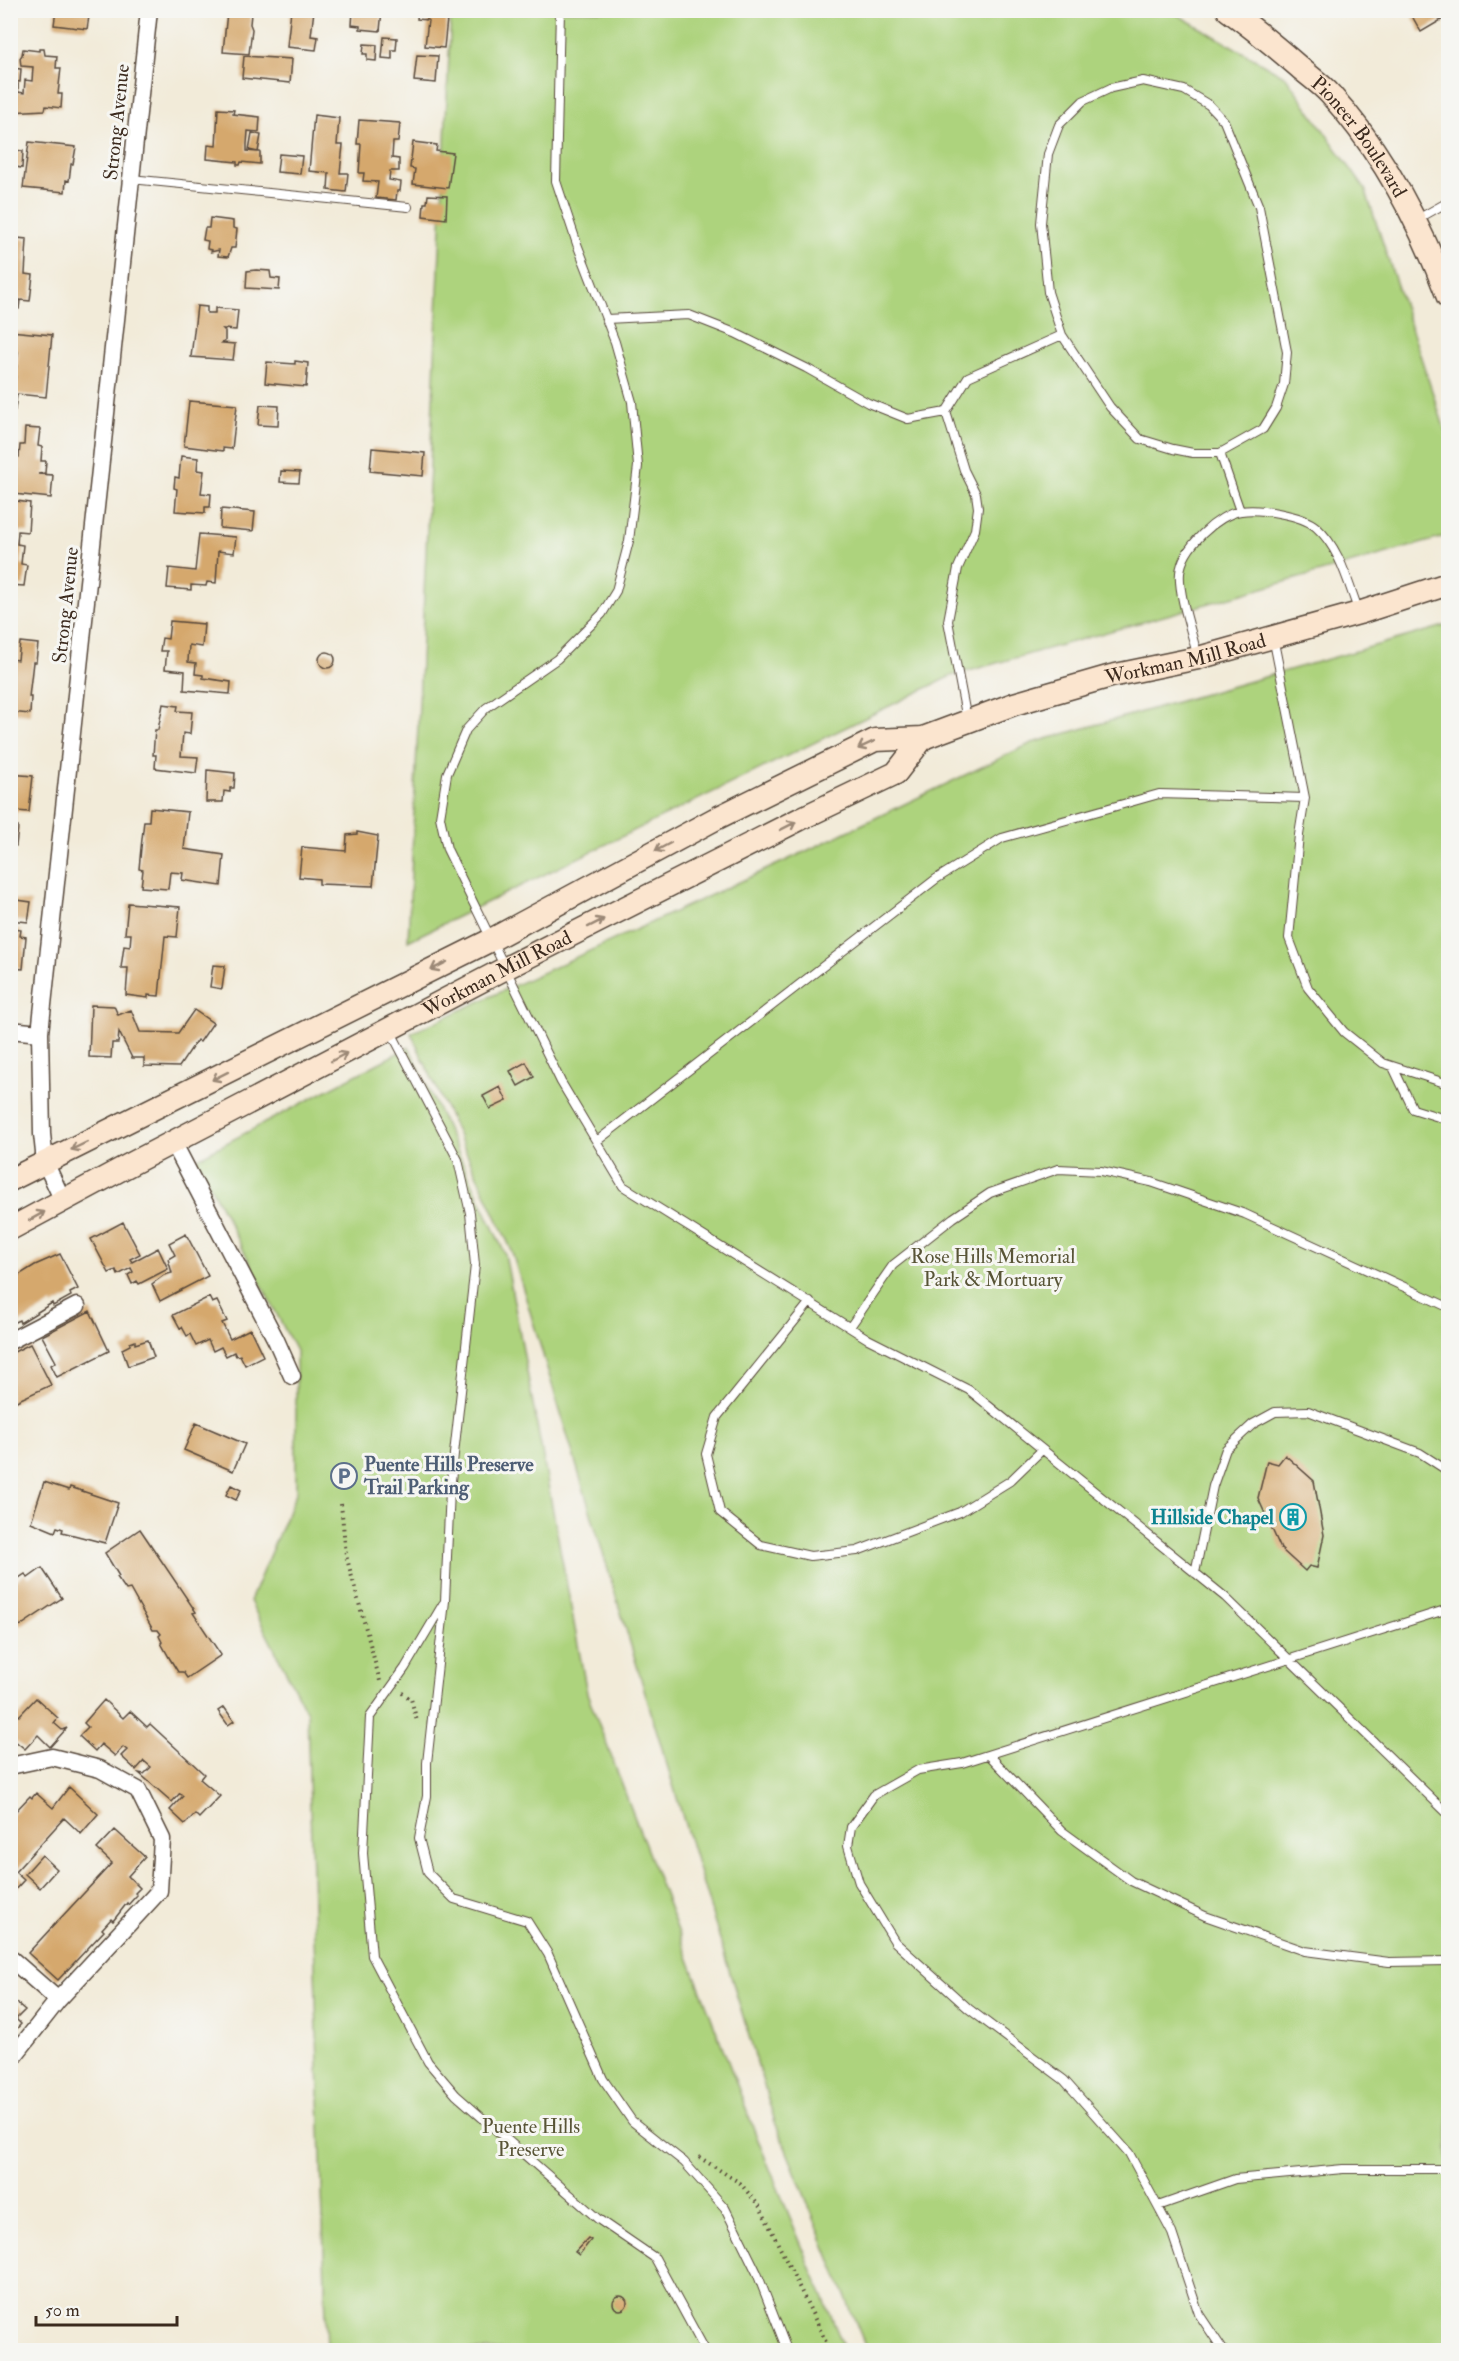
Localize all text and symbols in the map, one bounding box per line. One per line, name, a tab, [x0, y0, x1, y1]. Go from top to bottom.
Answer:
street label: Strong Avenue	[98, 63, 135, 181]
street label: Pioneer Boulevard	[1306, 71, 1412, 202]
street label: Strong Avenue	[47, 546, 84, 664]
street label: Workman Mill Road	[1102, 628, 1269, 690]
one-way arrow	[858, 739, 876, 751]
one-way arrow	[779, 819, 797, 831]
one-way arrow	[655, 841, 672, 853]
one-way arrow	[587, 917, 605, 928]
street label: Workman Mill Road	[417, 925, 576, 1023]
one-way arrow	[430, 961, 448, 972]
one-way arrow	[329, 1051, 347, 1062]
one-way arrow	[212, 1070, 229, 1082]
one-way arrow	[71, 1140, 89, 1152]
one-way arrow	[28, 1209, 45, 1221]
park label: Rose Hills Memorial Park & Mortuary	[911, 1244, 1075, 1292]
place label: Puente Hills Preserve Trail Parking	[363, 1452, 534, 1501]
parking icon: Puente Hills Preserve Trail Parking	[329, 1461, 359, 1491]
building icon: Hillside Chapel	[1278, 1502, 1308, 1532]
place label: Hillside Chapel	[1151, 1505, 1275, 1531]
park label: Puente Hills Preserve	[482, 2114, 580, 2162]
scale bar	[36, 2289, 177, 2327]
text: 50 m	[45, 2299, 80, 2322]

